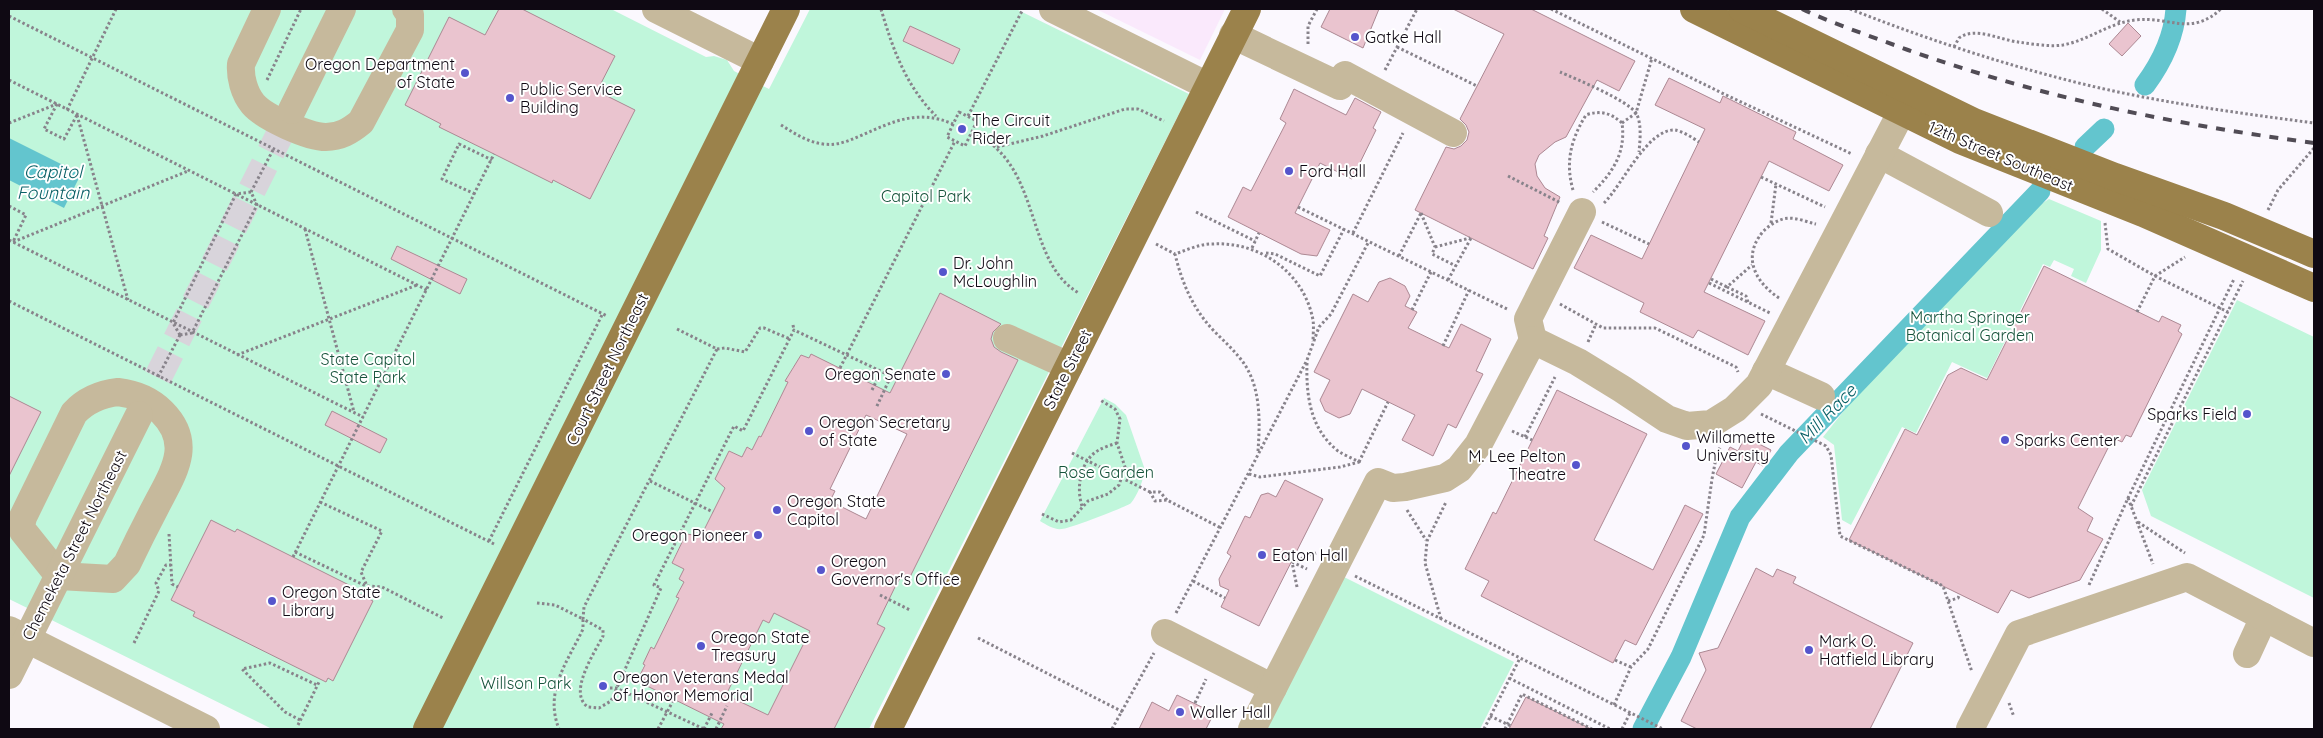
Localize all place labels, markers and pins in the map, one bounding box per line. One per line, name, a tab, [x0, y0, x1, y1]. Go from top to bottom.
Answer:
place label: Gatke Hall	[1365, 27, 1442, 47]
marker: Gatke Hall	[1349, 31, 1361, 43]
place label: Oregon Department of State	[305, 54, 455, 92]
marker: Oregon Department of State	[459, 67, 471, 79]
place label: Public Service Building	[520, 79, 622, 117]
marker: Public Service Building	[504, 92, 516, 104]
place label: The Circuit Rider	[972, 110, 1050, 148]
marker: The Circuit Rider	[956, 123, 968, 135]
place label: Ford Hall	[1299, 161, 1366, 181]
marker: Ford Hall	[1283, 165, 1295, 177]
place label: Dr. John McLoughlin	[953, 253, 1037, 291]
marker: Dr. John McLoughlin	[937, 266, 949, 278]
place label: Oregon Senate	[825, 364, 936, 384]
marker: Oregon Senate	[940, 368, 952, 380]
place label: Sparks Field	[2147, 404, 2237, 424]
marker: Sparks Field	[2241, 408, 2253, 420]
place label: Oregon Secretary of State	[819, 412, 951, 450]
marker: Oregon Secretary of State	[803, 425, 815, 437]
place label: Willamette University	[1696, 427, 1775, 465]
place label: Sparks Center	[2015, 430, 2119, 450]
marker: Sparks Center	[1999, 434, 2011, 446]
marker: Willamette University	[1680, 440, 1692, 452]
place label: M. Lee Pelton Theatre	[1468, 446, 1566, 484]
marker: M. Lee Pelton Theatre	[1570, 459, 1582, 471]
place label: Oregon State Capitol	[787, 491, 885, 529]
marker: Oregon State Capitol	[771, 504, 783, 516]
place label: Oregon Pioneer	[632, 525, 748, 545]
marker: Oregon Pioneer	[752, 529, 764, 541]
place label: Eaton Hall	[1272, 545, 1348, 565]
marker: Eaton Hall	[1256, 549, 1268, 561]
place label: Oregon Governor's Office	[831, 551, 960, 589]
marker: Oregon Governor's Office	[815, 564, 827, 576]
place label: Oregon State Library	[282, 582, 380, 620]
marker: Oregon State Library	[266, 595, 278, 607]
place label: Oregon State Treasury	[711, 627, 809, 665]
place label: Mark O. Hatfield Library	[1819, 631, 1934, 669]
marker: Oregon State Treasury	[695, 640, 707, 652]
marker: Mark O. Hatfield Library	[1803, 644, 1815, 656]
place label: Oregon Veterans Medal of Honor Memorial	[613, 667, 789, 705]
marker: Oregon Veterans Medal of Honor Memorial	[597, 680, 609, 692]
place label: Waller Hall	[1190, 702, 1270, 722]
marker: Waller Hall	[1174, 706, 1186, 718]

